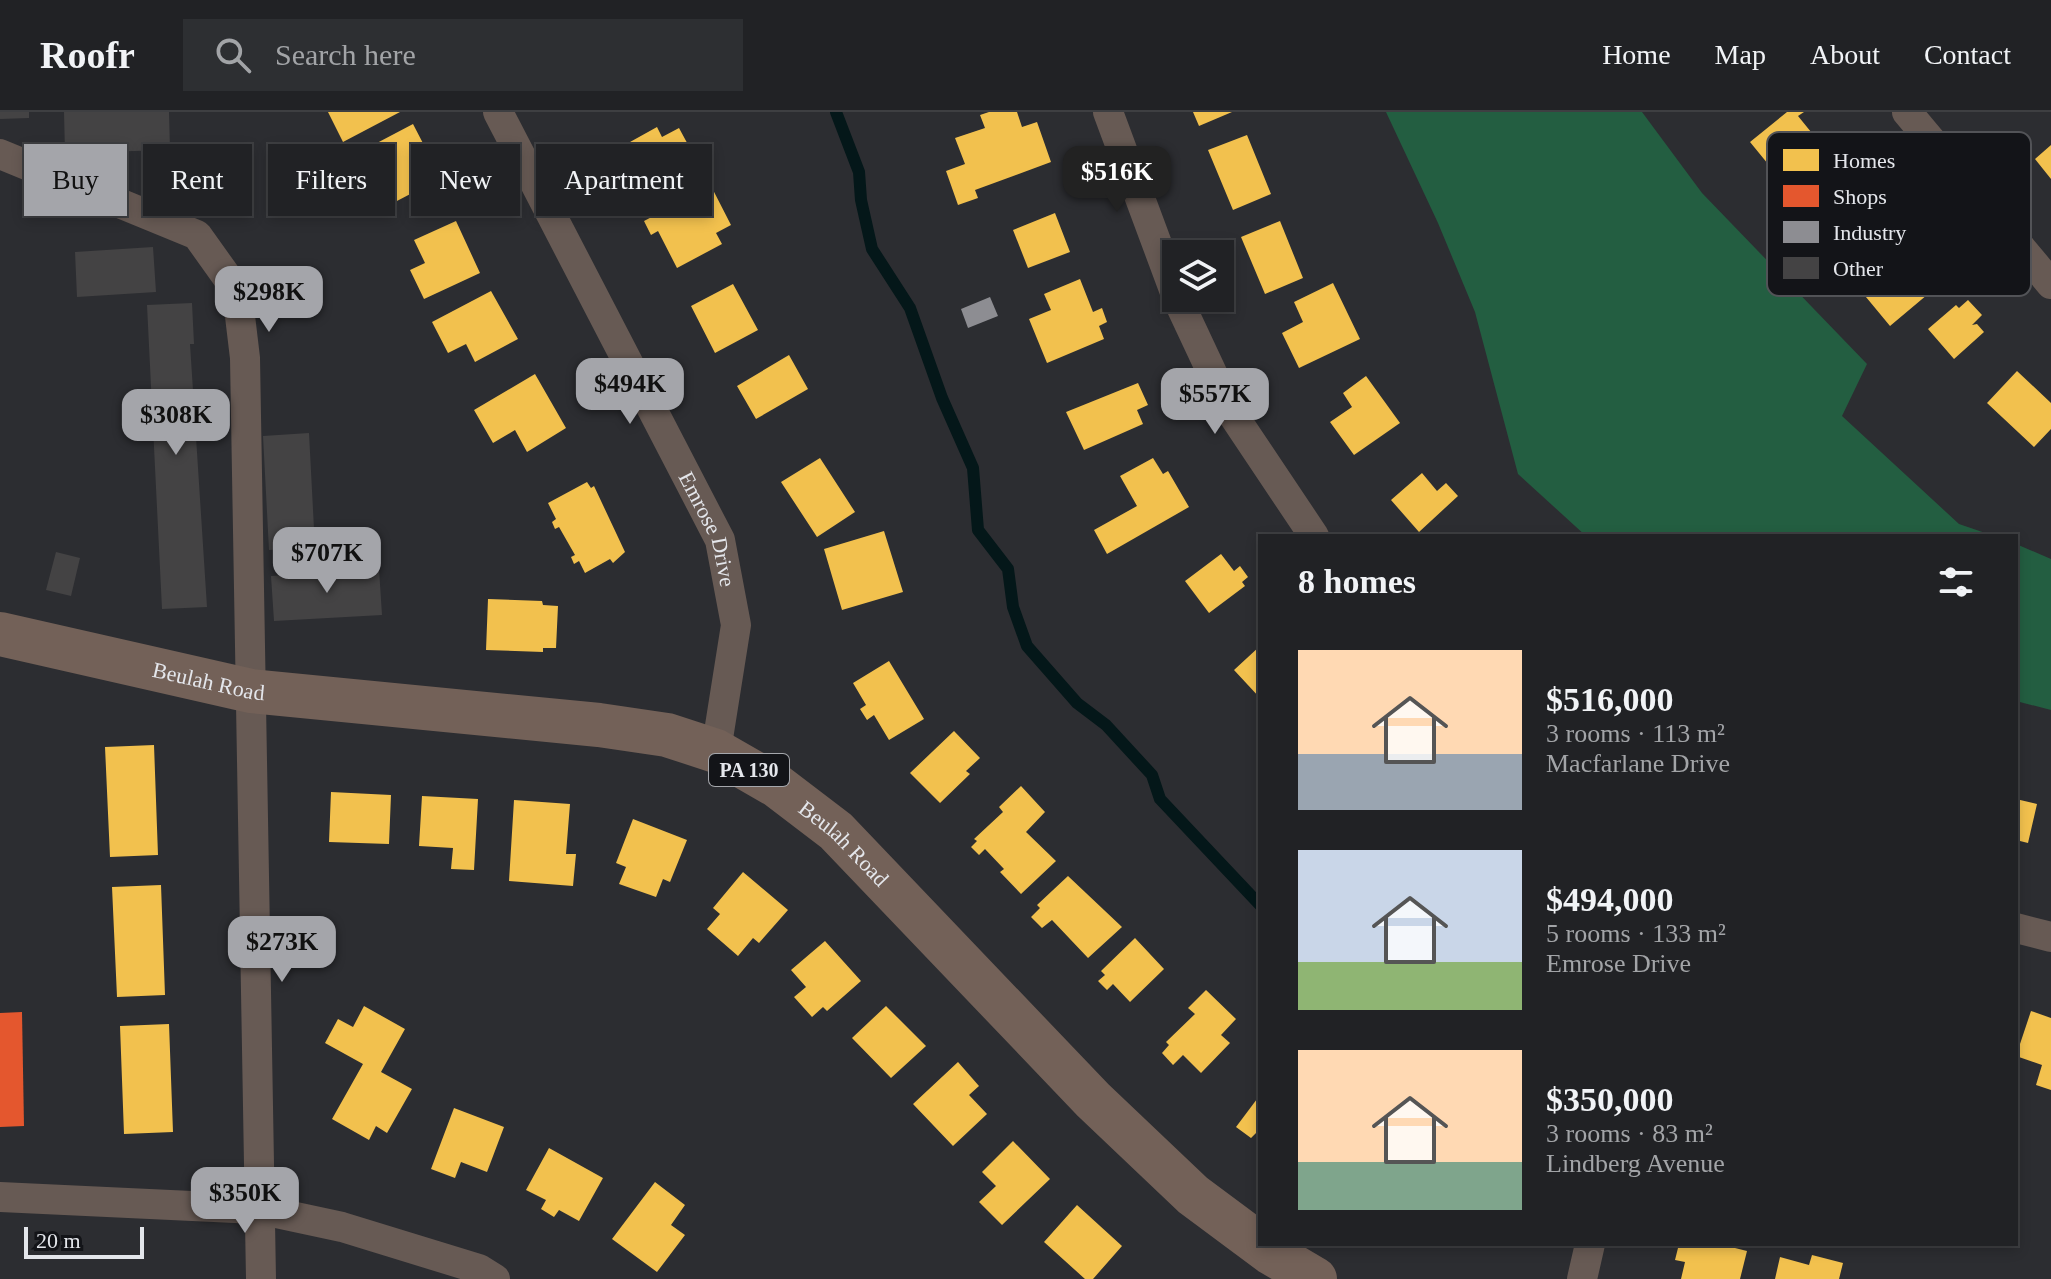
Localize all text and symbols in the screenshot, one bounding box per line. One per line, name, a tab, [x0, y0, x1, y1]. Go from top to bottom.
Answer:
search box	[183, 19, 743, 91]
icon: search	[211, 33, 255, 77]
text: Roofr	[40, 34, 135, 76]
text: Search here	[275, 38, 416, 71]
text: Home	[1602, 39, 1671, 70]
text: Map	[1715, 39, 1766, 70]
text: About	[1810, 39, 1880, 70]
text: Contact	[1924, 39, 2011, 70]
legend	[1767, 132, 2031, 296]
chip: Buy	[24, 144, 127, 216]
chip: Rent	[143, 144, 252, 216]
chip: Filters	[268, 144, 395, 216]
chip: New	[411, 144, 520, 216]
chip: Apartment	[536, 144, 712, 216]
pin: $516K	[1061, 146, 1173, 214]
text: Homes	[1833, 148, 1895, 173]
text: $516K	[1081, 157, 1153, 186]
text: Shops	[1833, 184, 1887, 209]
text: Industry	[1833, 220, 1906, 245]
map controls	[1162, 240, 1234, 312]
button: layers	[1162, 240, 1234, 312]
text: Other	[1833, 256, 1884, 281]
pin: $298K	[213, 266, 325, 334]
text: $298K	[233, 277, 305, 306]
pin: $494K	[574, 358, 686, 426]
pin: $557K	[1159, 368, 1271, 436]
text: $494K	[594, 369, 666, 398]
text: $557K	[1179, 379, 1251, 408]
pin: $308K	[120, 389, 232, 457]
text: $308K	[140, 400, 212, 429]
street label: Emrose Drive	[674, 467, 741, 589]
pin: $707K	[271, 527, 383, 595]
text: $707K	[291, 538, 363, 567]
icon: filters	[1934, 560, 1978, 604]
text: 8 homes	[1298, 563, 1416, 600]
street label: Beulah Road	[150, 657, 266, 705]
text: $516,000	[1546, 681, 1674, 718]
icon: home	[1362, 682, 1458, 778]
text: 3 rooms · 113 m²	[1546, 719, 1725, 748]
text: Macfarlane Drive	[1546, 749, 1730, 778]
road number: PA 130	[709, 754, 789, 786]
street label: Beulah Road	[794, 795, 894, 891]
text: $494,000	[1546, 881, 1674, 918]
icon: home	[1362, 882, 1458, 978]
pin: $273K	[226, 916, 338, 984]
text: 5 rooms · 133 m²	[1546, 919, 1726, 948]
text: $273K	[246, 927, 318, 956]
text: Emrose Drive	[1546, 949, 1691, 978]
text: $350,000	[1546, 1081, 1674, 1118]
icon: home	[1362, 1082, 1458, 1178]
text: 3 rooms · 83 m²	[1546, 1119, 1713, 1148]
text: Lindberg Avenue	[1546, 1149, 1725, 1178]
pin: $350K	[189, 1167, 301, 1235]
text: $350K	[209, 1178, 281, 1207]
scale bar	[24, 1223, 144, 1259]
text: 20 m	[36, 1228, 81, 1253]

